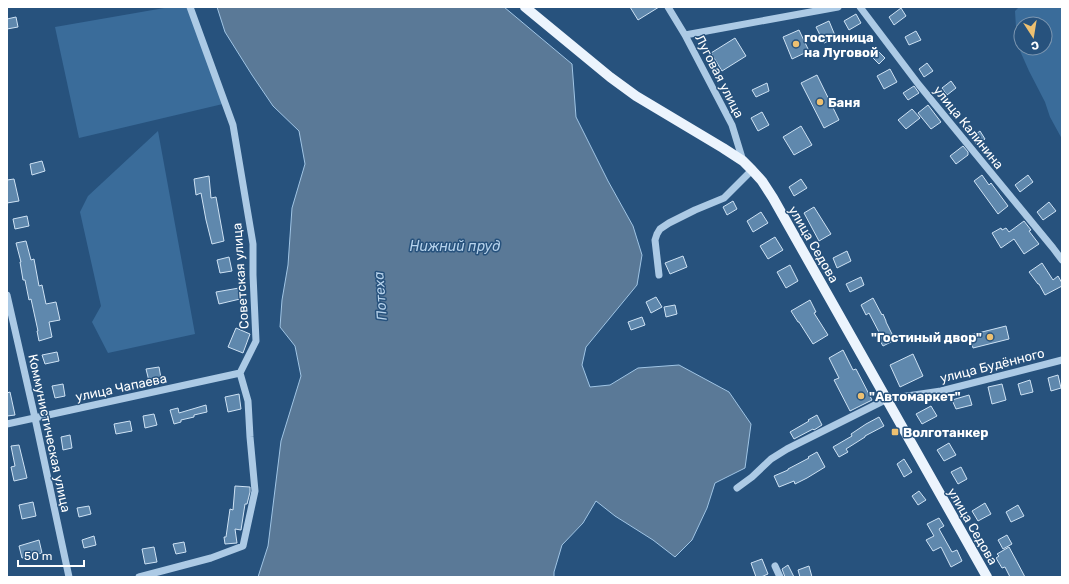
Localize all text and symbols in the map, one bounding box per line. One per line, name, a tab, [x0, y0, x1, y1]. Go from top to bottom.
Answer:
north arrow	[1013, 16, 1053, 56]
place label: гостиница на Луговой	[804, 30, 878, 60]
street label: Луговая улица	[692, 32, 747, 120]
text: С	[1030, 38, 1040, 53]
marker: гостиница на Луговой	[791, 39, 801, 49]
street label: улица Калинина	[931, 83, 1007, 172]
place label: Баня	[828, 95, 861, 110]
marker: Баня	[815, 97, 825, 107]
street label: улица Седова	[786, 203, 842, 285]
street label: Советская улица	[229, 222, 252, 330]
water label: Нижний пруд	[410, 238, 500, 255]
water label: Потеха	[370, 271, 391, 321]
place label: "Гостиный двор"	[871, 330, 982, 345]
marker: "Гостиный двор"	[985, 332, 995, 342]
street label: улица Будённого	[938, 345, 1046, 386]
street label: Коммунистическая улица	[25, 353, 74, 514]
street label: улица Чапаева	[74, 370, 168, 404]
place label: "Автомаркет"	[869, 389, 961, 404]
marker: "Автомаркет"	[856, 391, 866, 401]
place label: Волготанкер	[903, 425, 989, 440]
marker: Волготанкер	[890, 427, 900, 437]
street label: улица Седова	[945, 485, 1001, 567]
scale bar	[18, 542, 84, 568]
text: 50 m	[24, 549, 52, 563]

